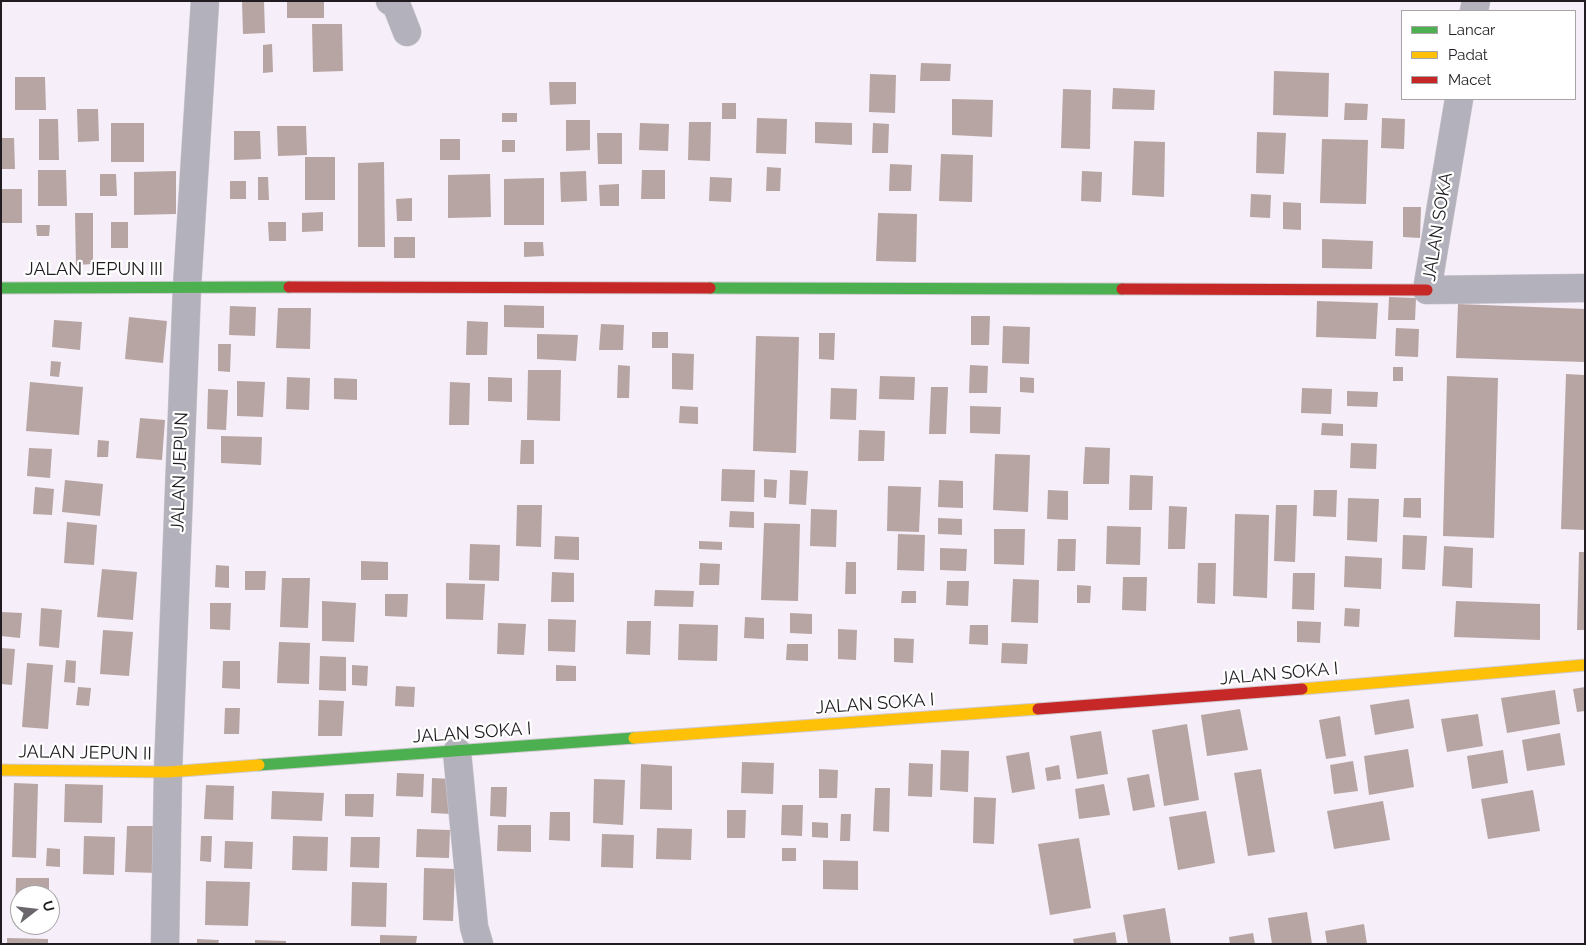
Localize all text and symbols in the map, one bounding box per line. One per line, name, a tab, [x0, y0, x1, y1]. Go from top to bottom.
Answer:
legend	[1401, 10, 1576, 100]
text: Lancar	[1448, 21, 1495, 39]
text: Padat	[1448, 46, 1488, 64]
text: Macet	[1448, 71, 1491, 89]
street label: JALAN SOKA	[1419, 171, 1457, 283]
street label: JALAN JEPUN III	[25, 259, 163, 281]
street label: JALAN JEPUN	[167, 412, 193, 532]
street label: JALAN SOKA I	[1219, 658, 1339, 690]
street label: JALAN SOKA I	[815, 689, 935, 719]
street label: JALAN SOKA I	[412, 718, 532, 748]
street label: JALAN JEPUN II	[18, 741, 152, 765]
north arrow	[10, 885, 60, 935]
text: U	[39, 899, 58, 913]

